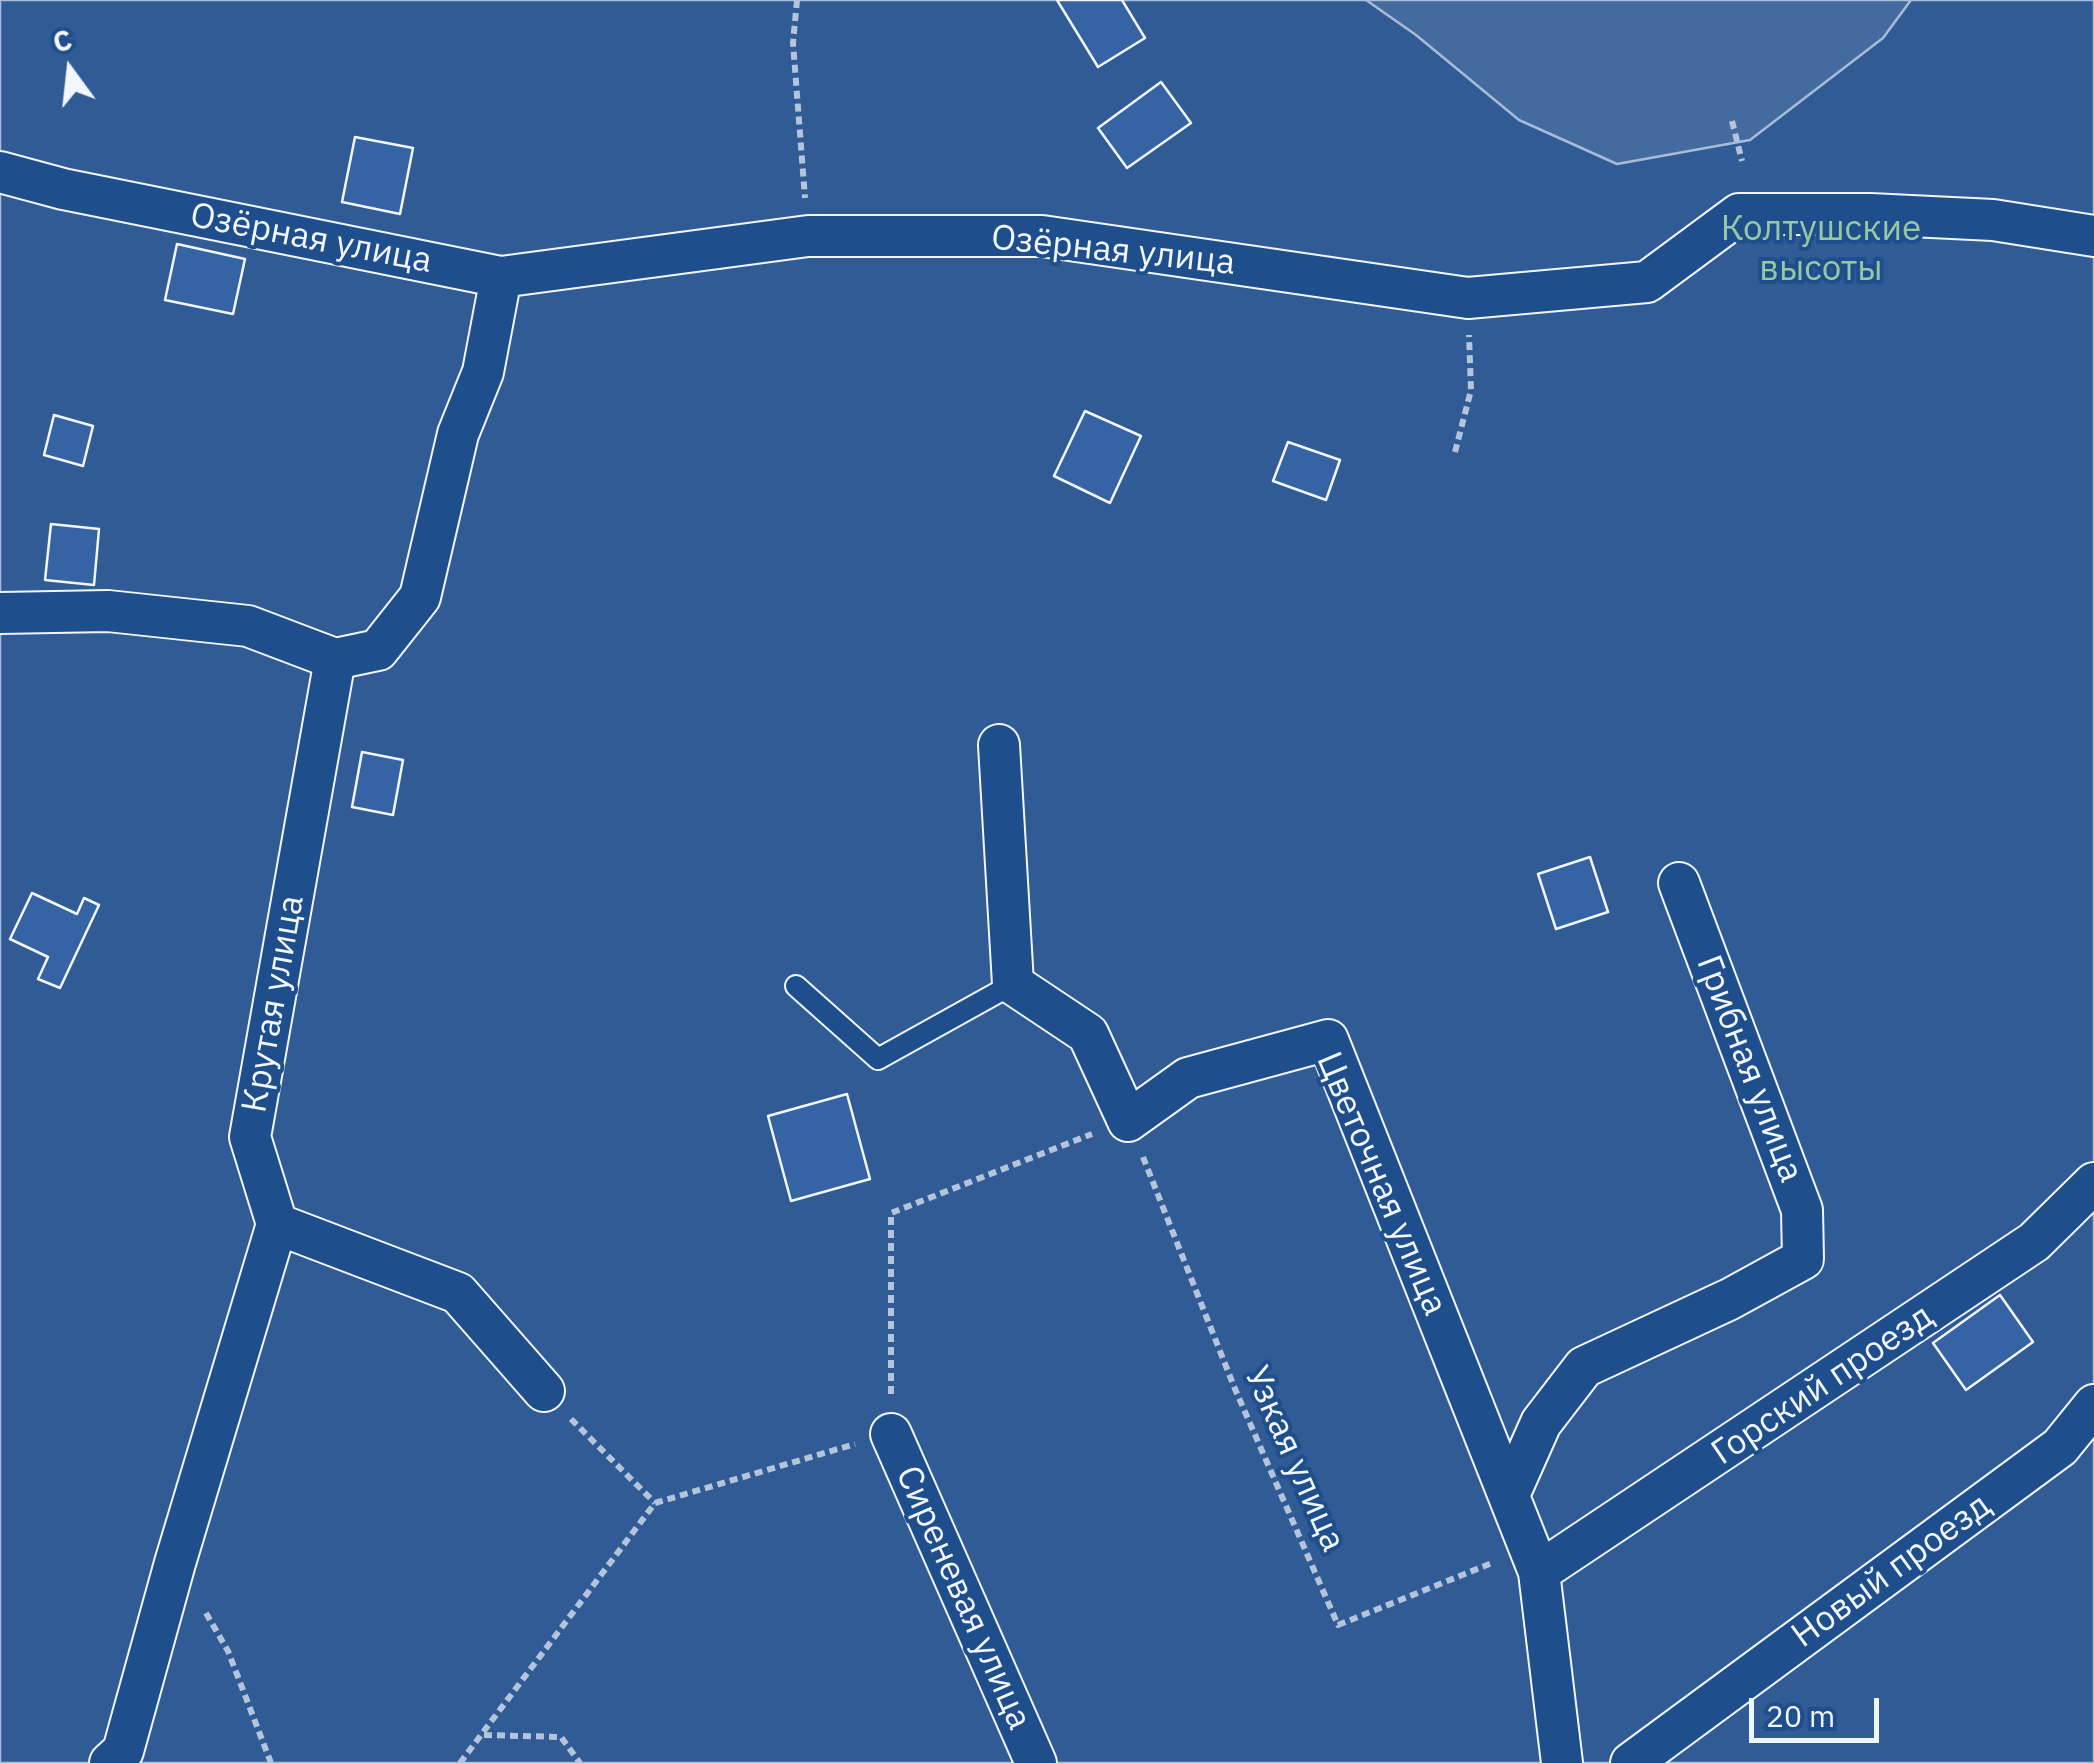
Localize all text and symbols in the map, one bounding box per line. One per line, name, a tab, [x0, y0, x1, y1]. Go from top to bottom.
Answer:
north arrow	[20, 20, 120, 120]
text: С	[49, 20, 76, 61]
street label: Озёрная улица	[187, 195, 435, 283]
park label: Колтушские высоты	[1721, 209, 1921, 291]
street label: Озёрная улица	[989, 217, 1237, 285]
street label: Крутая улица	[234, 892, 314, 1116]
street label: Грибная улица	[1687, 950, 1811, 1188]
street label: Цветочная улица	[1307, 1046, 1455, 1322]
street label: Горский проезд	[1704, 1296, 1942, 1474]
street label: Узкая улица	[1235, 1360, 1353, 1558]
street label: Сиреневая улица	[886, 1460, 1040, 1736]
street label: Новый проезд	[1784, 1485, 2000, 1657]
scale bar	[1754, 1678, 1884, 1740]
text: 20 m	[1766, 1696, 1835, 1735]

